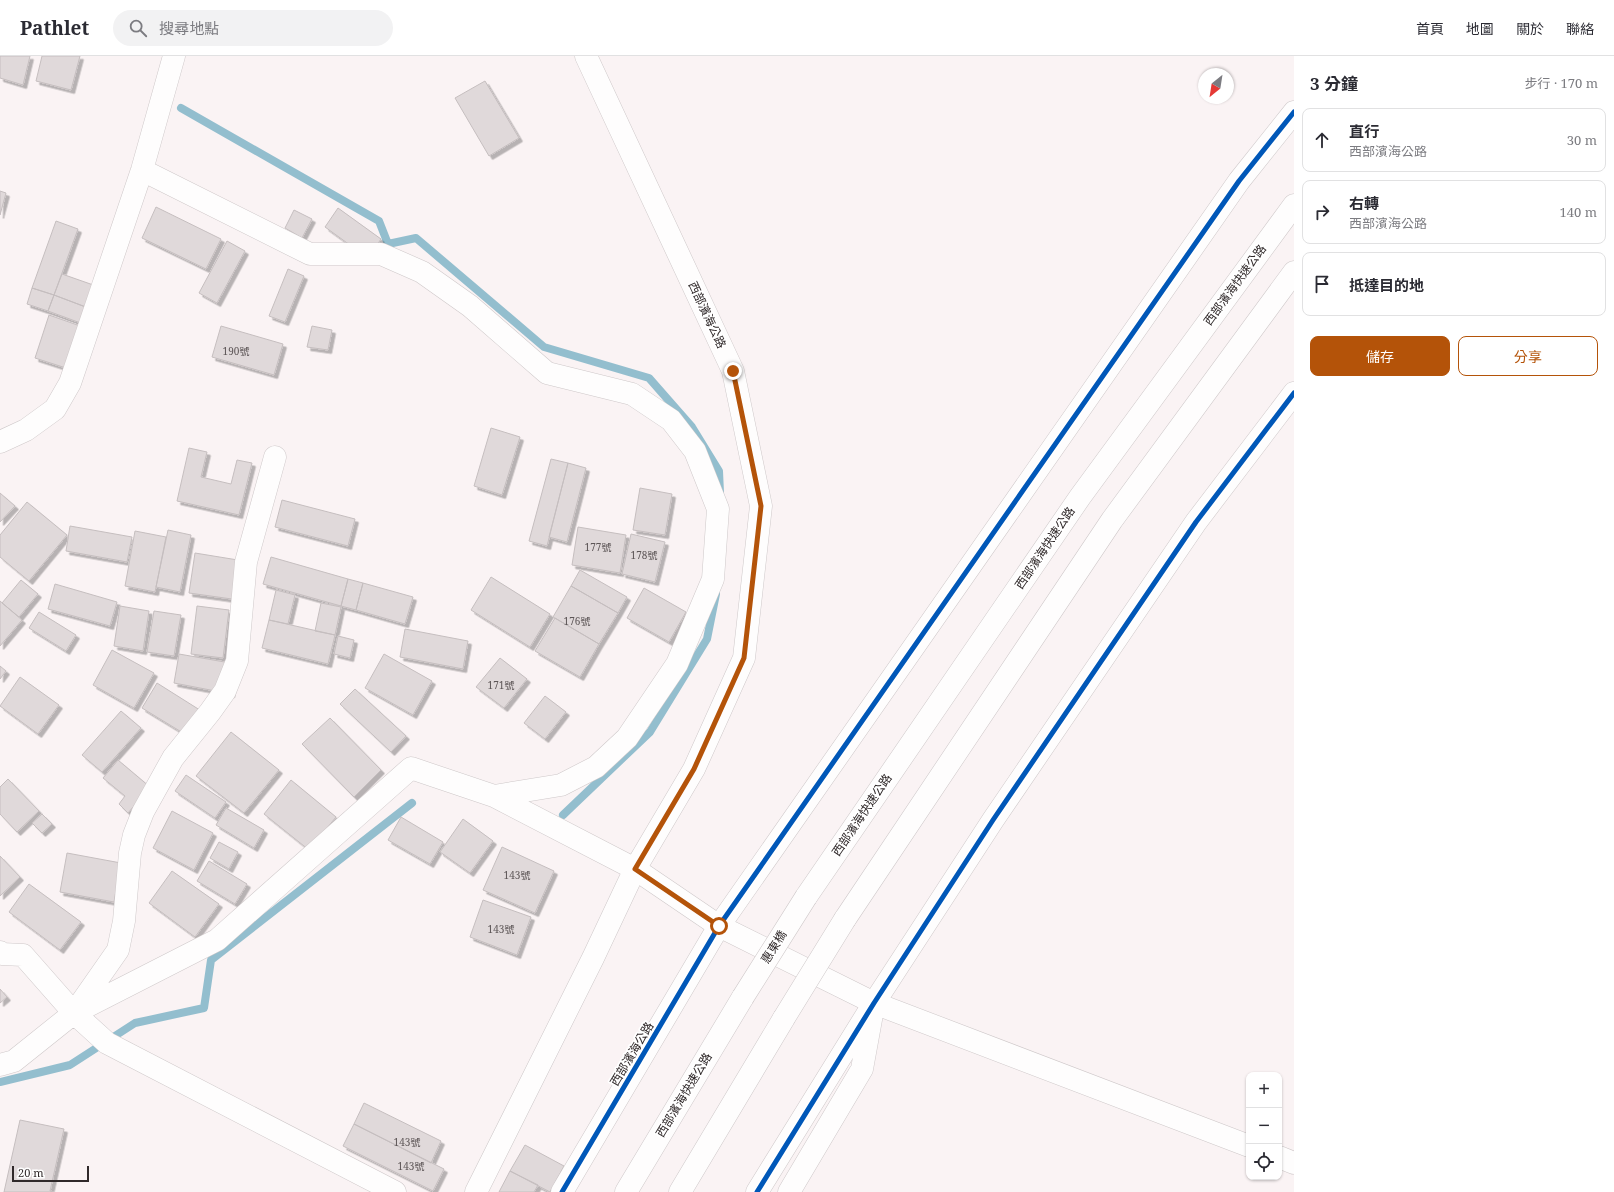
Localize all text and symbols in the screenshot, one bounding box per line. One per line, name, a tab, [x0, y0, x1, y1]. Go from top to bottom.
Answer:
search box	[113, 10, 393, 46]
text: Pathlet	[20, 15, 89, 41]
icon: search	[127, 17, 149, 39]
text: 搜尋地點	[159, 18, 219, 38]
text: 首頁	[1416, 19, 1444, 38]
text: 地圖	[1466, 19, 1494, 38]
text: 關於	[1516, 19, 1544, 38]
text: 聯絡	[1566, 19, 1594, 38]
north arrow	[1198, 68, 1234, 104]
text: 3 分鐘	[1310, 72, 1358, 95]
text: 步行 · 170 m	[1525, 74, 1598, 92]
text: 直行	[1349, 121, 1379, 141]
icon: ahead	[1311, 129, 1333, 151]
text: 30 m	[1567, 131, 1597, 149]
text: 西部濱海公路	[1349, 142, 1427, 160]
text: 右轉	[1349, 193, 1379, 213]
icon: right	[1311, 201, 1333, 223]
text: 140 m	[1560, 203, 1597, 221]
text: 西部濱海公路	[1349, 214, 1427, 232]
street label: 西部濱海快速公路	[1200, 241, 1270, 329]
icon: arrive	[1311, 273, 1333, 295]
text: 抵達目的地	[1349, 275, 1424, 295]
street label: 西部濱海公路	[685, 279, 730, 351]
button: 儲存	[1310, 336, 1450, 376]
button: 分享	[1458, 336, 1598, 376]
house number: 190號	[223, 344, 249, 358]
route end	[724, 362, 742, 380]
street label: 西部濱海快速公路	[1011, 503, 1078, 592]
house number: 177號	[585, 540, 611, 554]
house number: 178號	[631, 548, 657, 562]
house number: 176號	[564, 614, 590, 628]
house number: 171號	[488, 678, 514, 692]
street label: 西部濱海快速公路	[828, 770, 895, 859]
house number: 143號	[504, 868, 530, 882]
route start	[710, 917, 728, 935]
house number: 143號	[488, 922, 514, 936]
street label: 惠東橋	[757, 927, 790, 967]
street label: 西部濱海公路	[606, 1018, 657, 1089]
street label: 西部濱海快速公路	[652, 1049, 716, 1140]
map controls	[1246, 1072, 1282, 1180]
button: +	[1246, 1072, 1282, 1108]
button: −	[1246, 1108, 1282, 1144]
house number: 143號	[394, 1135, 420, 1149]
button: locate	[1246, 1144, 1282, 1180]
house number: 143號	[398, 1159, 424, 1173]
scale bar	[12, 1164, 89, 1183]
text: 20 m	[18, 1165, 44, 1180]

